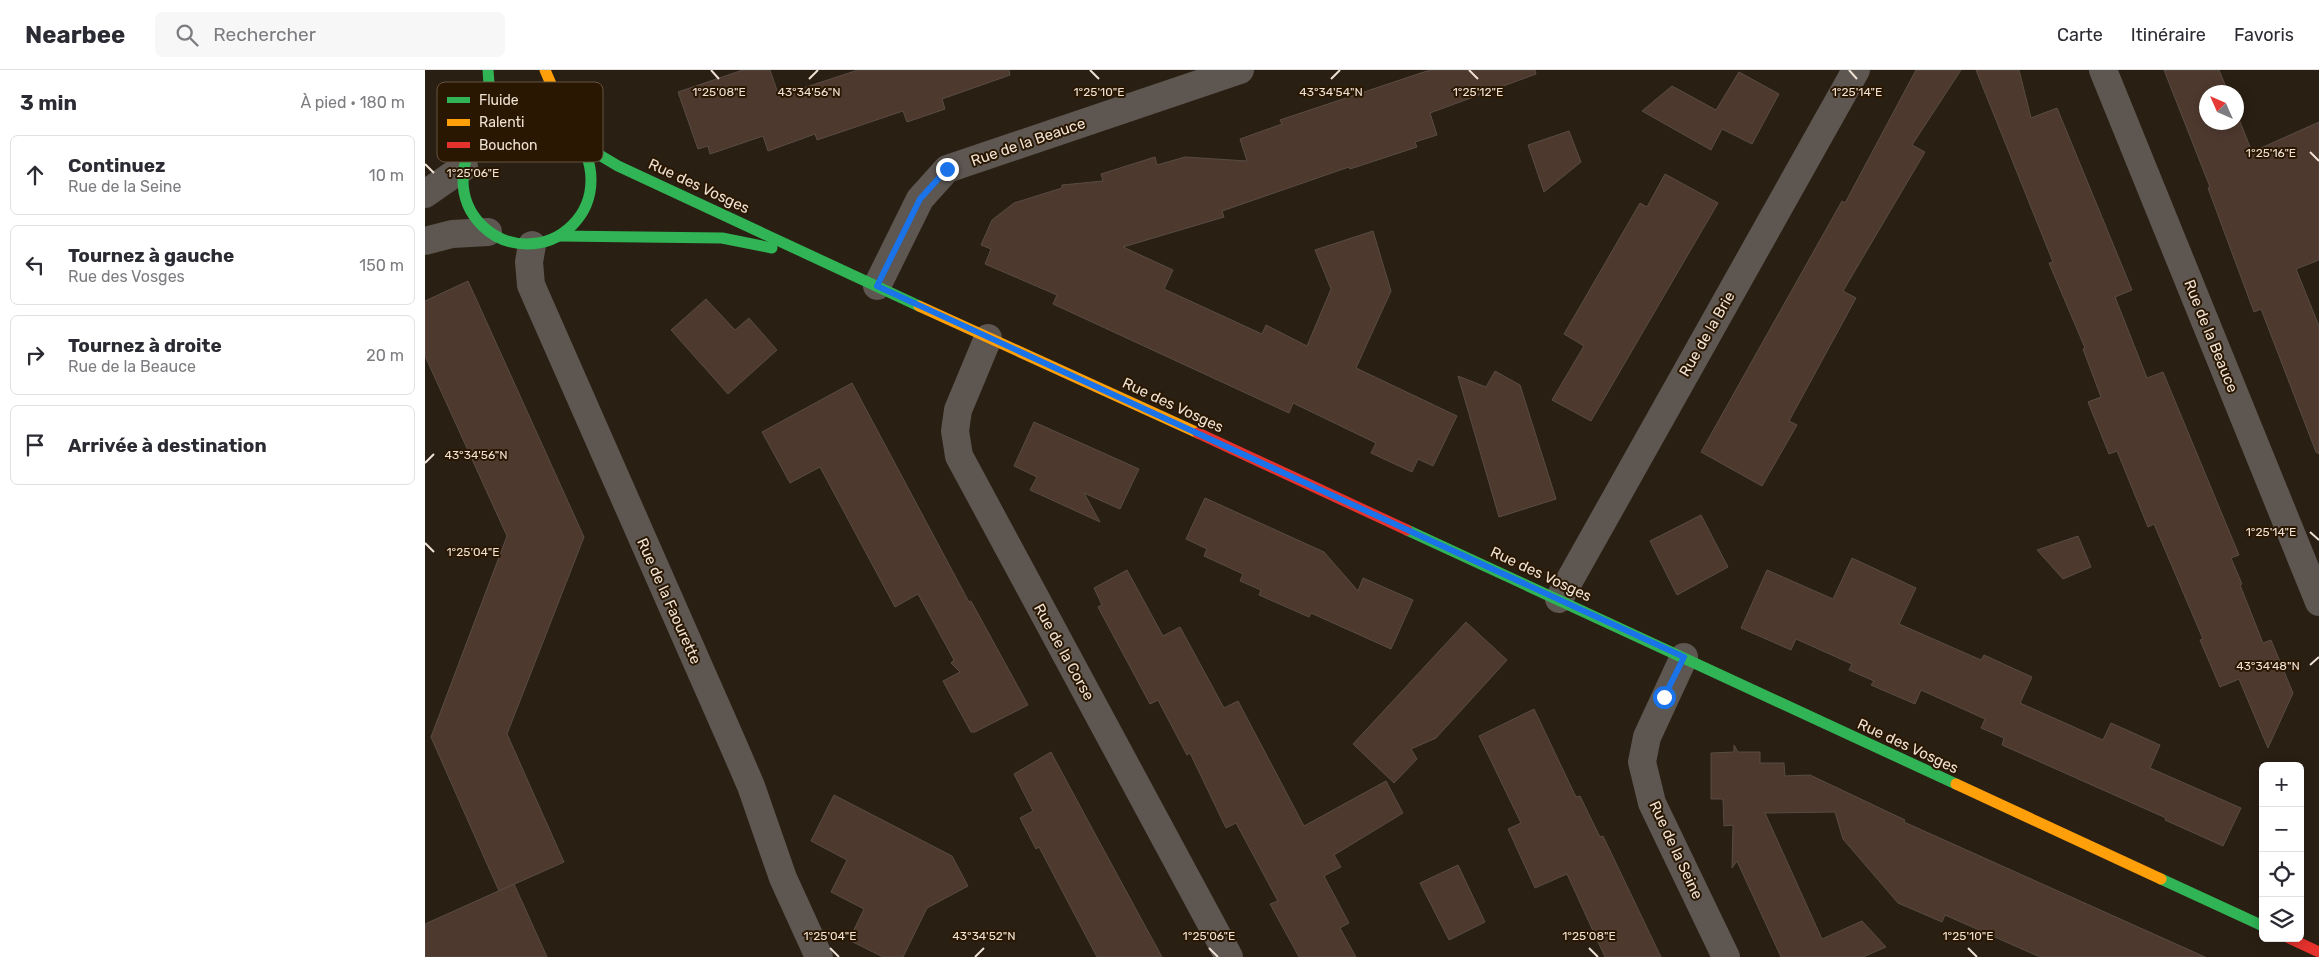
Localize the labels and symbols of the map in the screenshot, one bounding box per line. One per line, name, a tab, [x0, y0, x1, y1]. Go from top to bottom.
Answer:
legend	[437, 82, 603, 162]
text: 1°25'08"E	[692, 85, 746, 99]
text: 43°34'56"N	[777, 85, 841, 99]
text: 1°25'10"E	[1073, 85, 1125, 99]
text: 43°34'54"N	[1299, 85, 1363, 99]
text: 1°25'12"E	[1453, 85, 1503, 99]
text: 1°25'14"E	[1832, 85, 1882, 99]
north arrow	[2199, 85, 2244, 130]
text: Fluide	[479, 92, 519, 109]
text: Ralenti	[479, 114, 524, 131]
street label: Rue de la Beauce	[968, 114, 1088, 170]
text: Bouchon	[479, 137, 538, 154]
text: 1°25'16"E	[2246, 146, 2296, 160]
street label: Rue des Vosges	[646, 155, 753, 217]
route end	[936, 158, 959, 181]
text: 1°25'06"E	[447, 166, 499, 180]
street label: Rue de la Beauce	[2180, 277, 2242, 395]
street label: Rue de la Brie	[1675, 288, 1739, 380]
street label: Rue des Vosges	[1120, 374, 1227, 436]
text: 43°34'56"N	[444, 448, 508, 462]
text: 1°25'14"E	[2246, 525, 2296, 539]
street label: Rue de la Faourette	[633, 535, 705, 667]
street label: Rue des Vosges	[1488, 543, 1595, 605]
text: 1°25'04"E	[446, 545, 500, 559]
street label: Rue de la Corse	[1030, 600, 1098, 704]
text: 43°34'48"N	[2236, 659, 2300, 673]
route start	[1653, 686, 1676, 709]
street label: Rue des Vosges	[1855, 715, 1962, 777]
street label: Rue de la Seine	[1645, 798, 1707, 902]
text: 1°25'04"E	[803, 929, 857, 943]
text: 43°34'52"N	[952, 929, 1016, 943]
text: 1°25'06"E	[1183, 929, 1235, 943]
text: 1°25'08"E	[1562, 929, 1616, 943]
text: 1°25'10"E	[1942, 929, 1994, 943]

